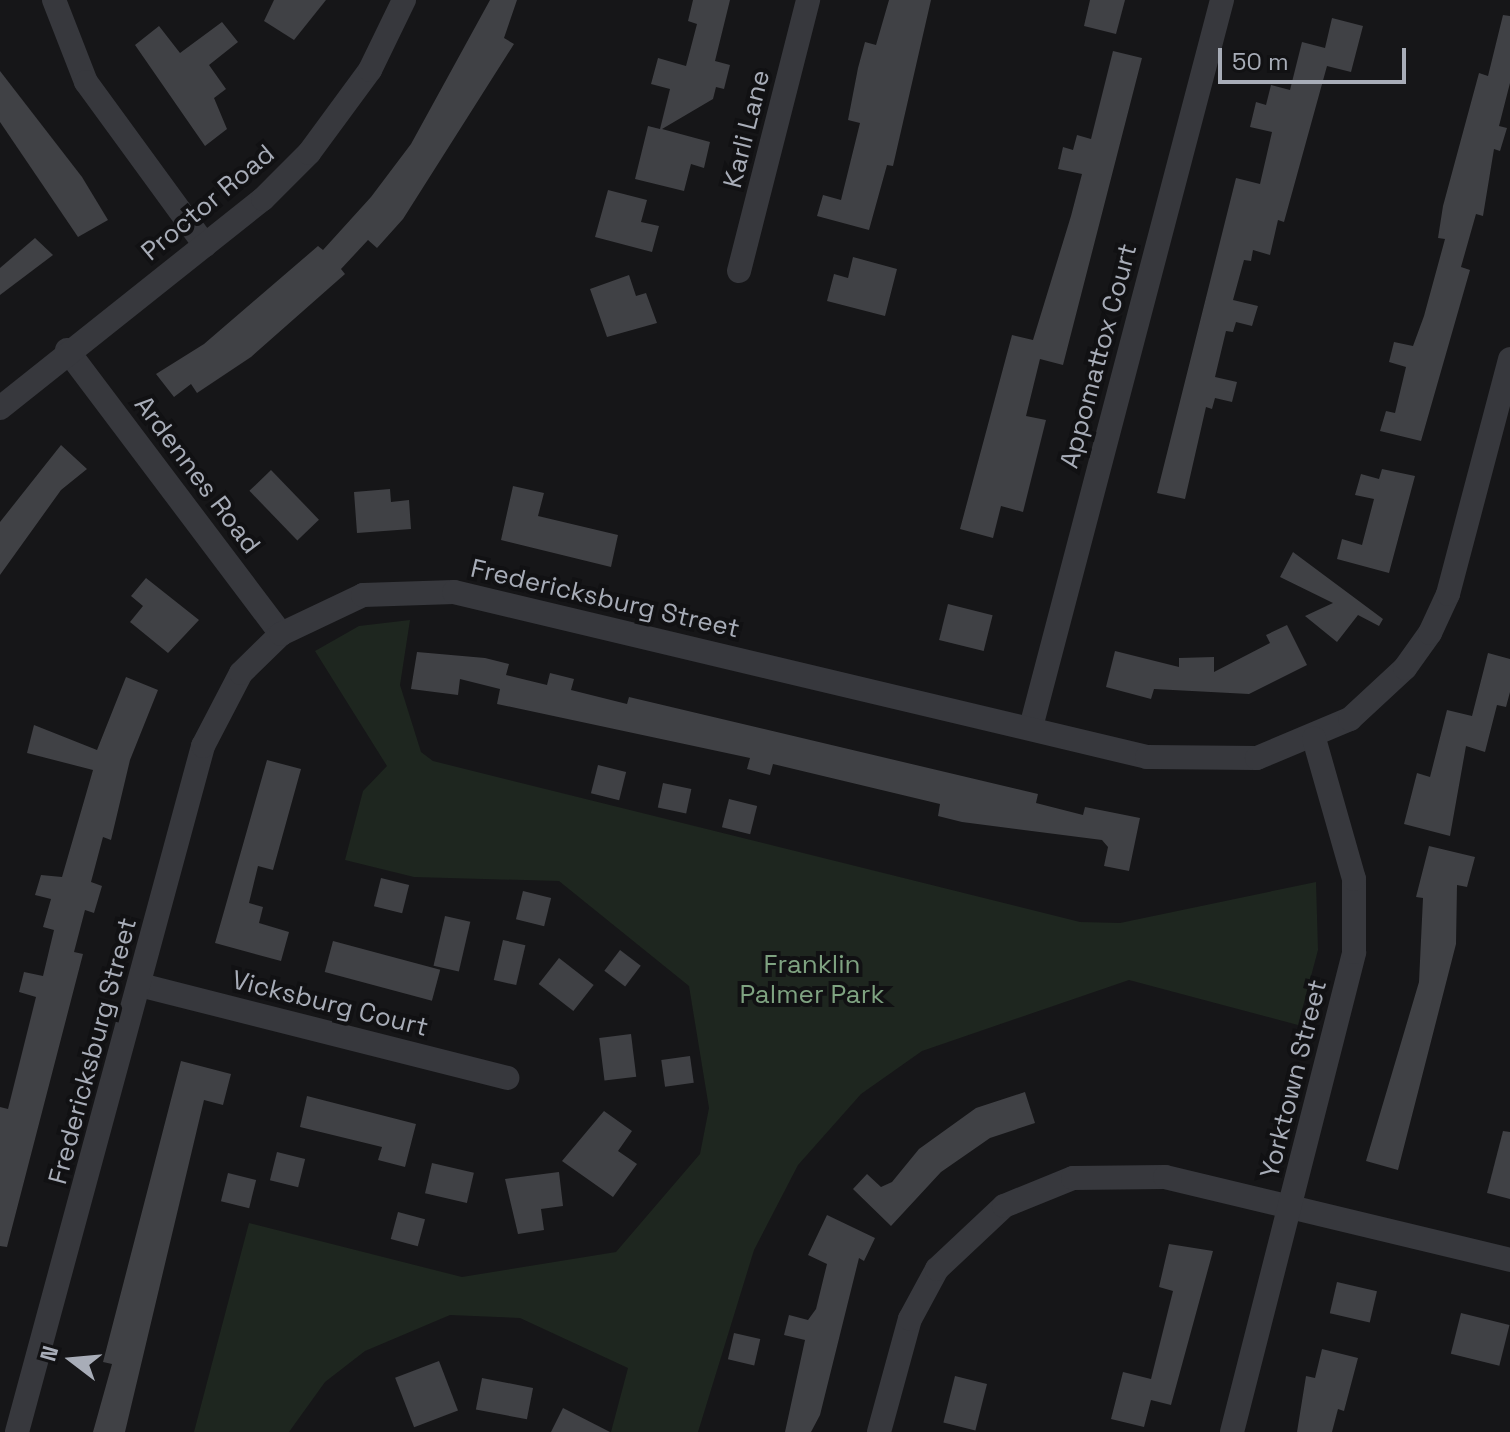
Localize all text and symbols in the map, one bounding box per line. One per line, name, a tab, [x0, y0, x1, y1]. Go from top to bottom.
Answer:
scale bar	[1222, 32, 1410, 82]
text: 50 m	[1232, 46, 1289, 77]
street label: Karli Lane	[717, 67, 777, 191]
street label: Proctor Road	[135, 138, 281, 268]
street label: Appomattox Court	[1054, 240, 1144, 472]
street label: Ardennes Road	[128, 390, 266, 560]
street label: Fredericksburg Street	[468, 553, 742, 645]
street label: Fredericksburg Street	[42, 914, 144, 1188]
park label: Franklin Palmer Park	[740, 949, 884, 1010]
street label: Vicksburg Court	[229, 965, 431, 1043]
street label: Yorktown Street	[1254, 976, 1334, 1182]
north arrow	[32, 1320, 112, 1400]
text: N	[33, 1342, 64, 1364]

